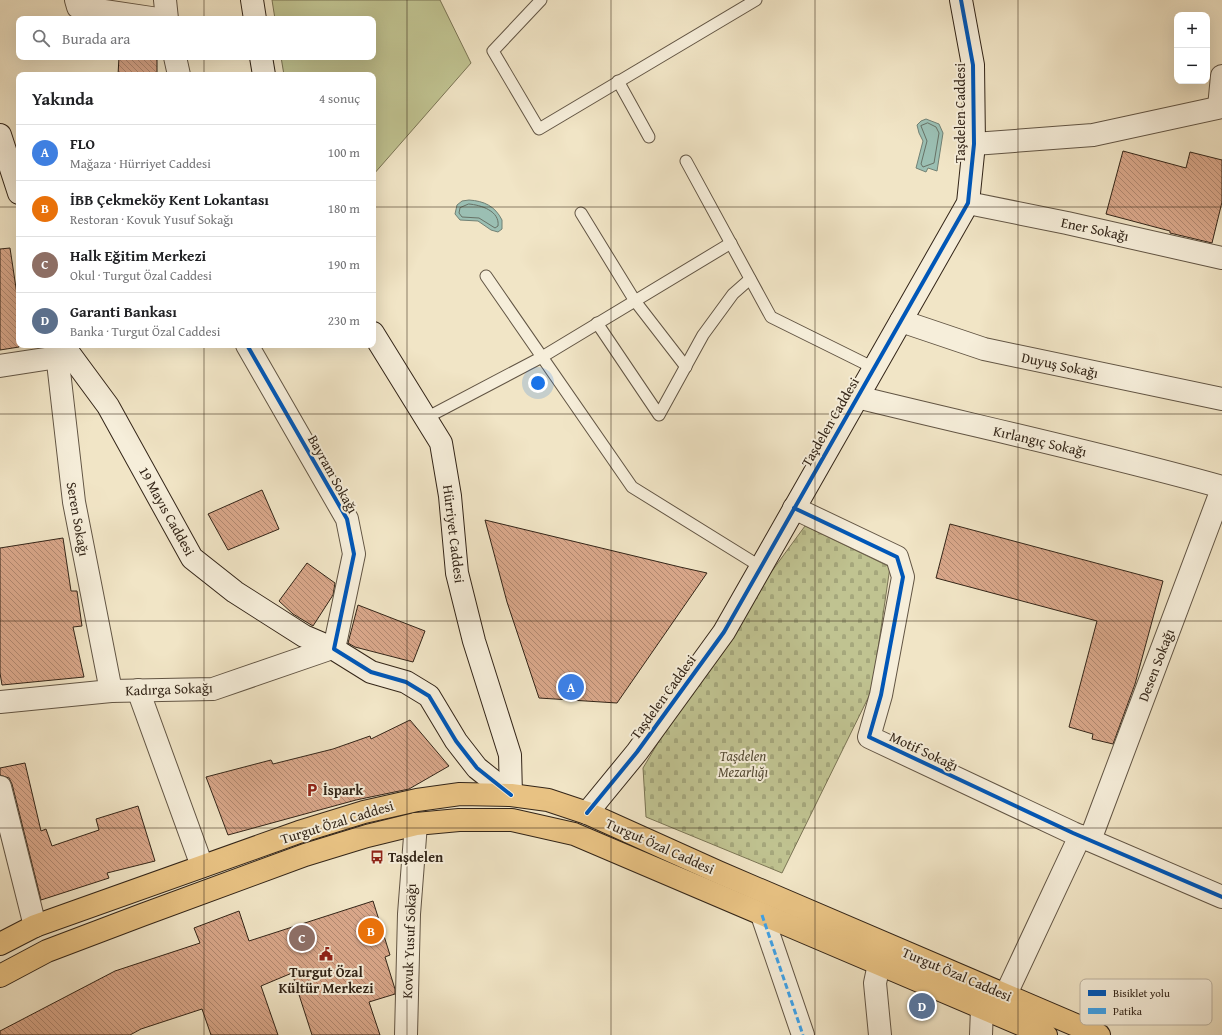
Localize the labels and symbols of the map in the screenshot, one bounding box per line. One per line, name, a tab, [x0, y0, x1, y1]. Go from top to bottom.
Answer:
street label: Taşdelen Caddesi	[950, 63, 970, 163]
street label: Ener Sokağı	[1059, 212, 1131, 246]
street label: Duyuş Sokağı	[1020, 347, 1100, 383]
your location	[528, 373, 548, 393]
street label: Taşdelen Caddesi	[796, 374, 864, 470]
street label: Kırlangıç Sokağı	[991, 421, 1089, 461]
street label: Bayram Sokağı	[303, 431, 363, 517]
street label: 19 Mayıs Caddesi	[134, 463, 200, 559]
street label: Seren Sokağı	[62, 480, 94, 558]
street label: Hürriyet Caddesi	[438, 484, 470, 584]
street label: Desen Sokağı	[1133, 626, 1179, 704]
street label: Taşdelen Caddesi	[625, 651, 701, 743]
pin: A	[558, 672, 584, 702]
street label: Kadırga Sokağı	[125, 677, 213, 701]
street label: Motif Sokağı	[886, 726, 962, 776]
park label: Taşdelen Mezarlığı	[718, 746, 768, 782]
place label: İspark	[323, 780, 364, 800]
parking icon: İspark	[304, 782, 320, 798]
street label: Turgut Özal Caddesi	[278, 795, 396, 849]
street label: Turgut Özal Caddesi	[602, 813, 718, 879]
place label: Taşdelen	[388, 847, 444, 867]
bus stop icon: Taşdelen	[369, 849, 385, 865]
street label: Kovuk Yusuf Sokağı	[397, 883, 421, 999]
pin: B	[358, 916, 384, 946]
pin: C	[289, 923, 315, 953]
street label: Turgut Özal Caddesi	[899, 942, 1015, 1006]
public building icon: Turgut Özal Kültür Merkezi	[318, 946, 334, 962]
place label: Turgut Özal Kültür Merkezi	[279, 962, 374, 998]
legend	[1080, 979, 1212, 1025]
text: Bisiklet yolu	[1113, 985, 1170, 1001]
pin: D	[909, 991, 935, 1021]
text: Patika	[1113, 1003, 1143, 1019]

